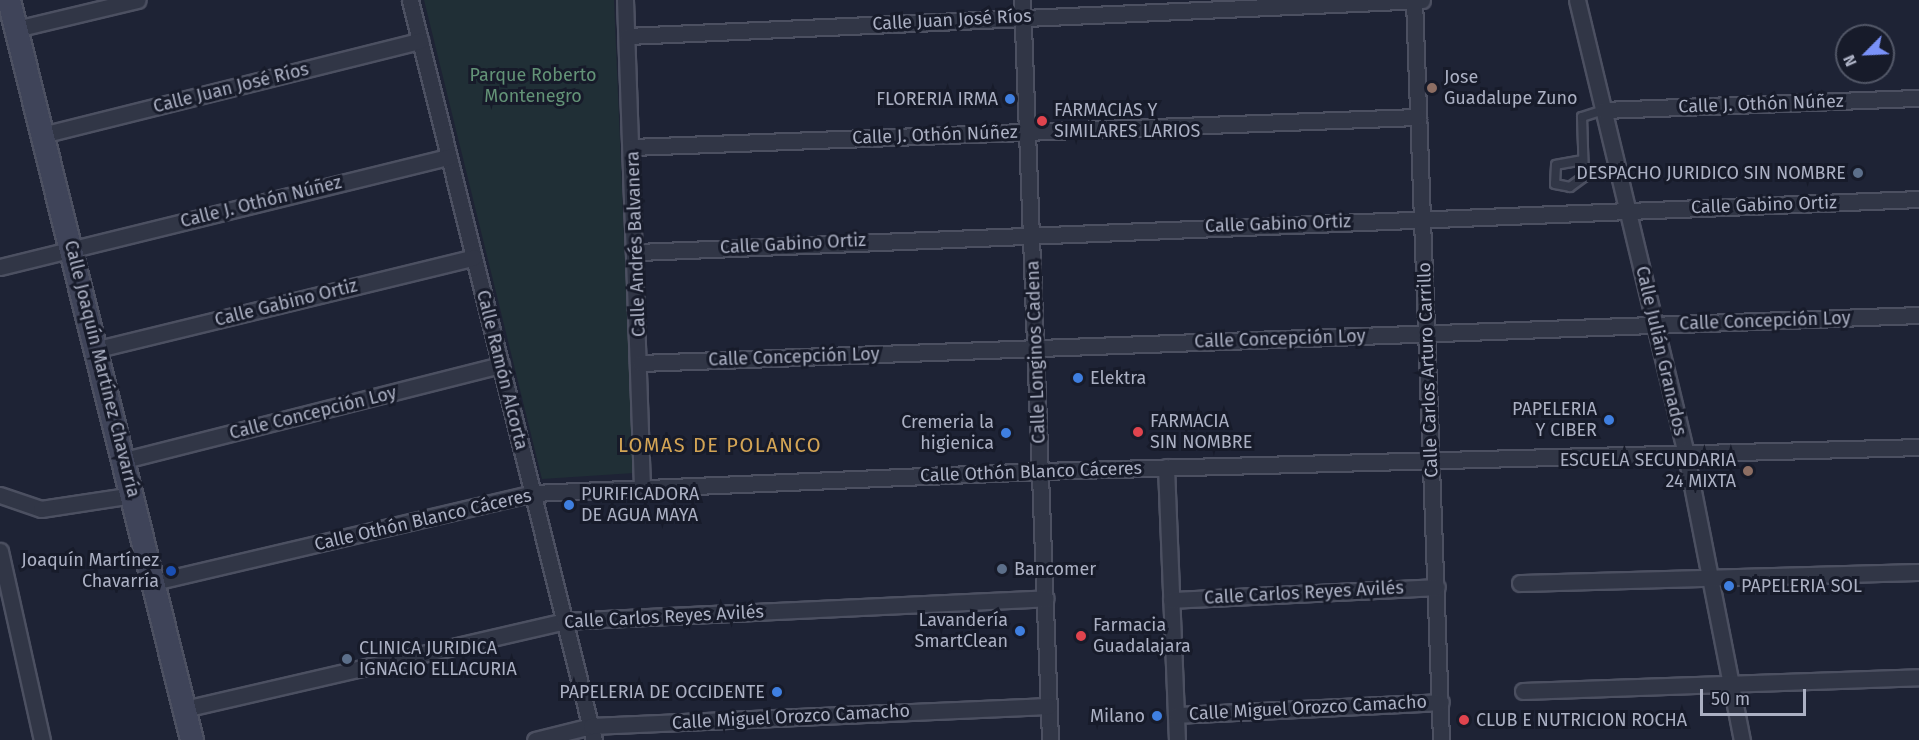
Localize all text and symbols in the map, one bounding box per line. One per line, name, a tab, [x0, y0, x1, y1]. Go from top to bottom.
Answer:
street label: Calle Juan José Ríos	[872, 5, 1032, 35]
north arrow	[1835, 24, 1895, 84]
text: N	[1839, 52, 1861, 69]
street label: Calle Juan José Ríos	[151, 58, 311, 118]
park label: Parque Roberto Montenegro	[470, 65, 596, 107]
place label: Jose Guadalupe Zuno	[1444, 67, 1578, 110]
marker: Jose Guadalupe Zuno	[1425, 81, 1439, 95]
place label: FLORERIA IRMA	[876, 88, 998, 110]
street label: Calle J. Othón Núñez	[1678, 90, 1844, 118]
marker: FLORERIA IRMA	[1003, 92, 1017, 106]
place label: FARMACIAS Y SIMILARES LARIOS	[1054, 100, 1200, 142]
marker: FARMACIAS Y SIMILARES LARIOS	[1035, 114, 1049, 128]
street label: Calle J. Othón Núñez	[852, 121, 1018, 149]
street label: Calle Andrés Balvanera	[622, 151, 650, 337]
place label: DESPACHO JURIDICO SIN NOMBRE	[1576, 162, 1846, 184]
marker: DESPACHO JURIDICO SIN NOMBRE	[1851, 166, 1865, 180]
street label: Calle J. Othón Núñez	[178, 172, 344, 232]
street label: Calle Gabino Ortiz	[1691, 192, 1837, 218]
street label: Calle Gabino Ortiz	[1205, 211, 1351, 237]
street label: Calle Gabino Ortiz	[719, 229, 867, 259]
street label: Calle Joaquín Martínez Chavarría	[60, 238, 144, 500]
street label: Calle Longinos Cadena	[1022, 260, 1050, 444]
street label: Calle Carlos Arturo Carrillo	[1413, 262, 1443, 478]
street label: Calle Julián Granados	[1631, 264, 1691, 438]
street label: Calle Gabino Ortiz	[212, 275, 360, 331]
street label: Calle Ramón Alcorta	[472, 288, 532, 452]
street label: Calle Concepción Loy	[1679, 307, 1851, 335]
street label: Calle Concepción Loy	[1194, 325, 1366, 353]
street label: Calle Concepción Loy	[708, 343, 880, 371]
place label: Elektra	[1090, 367, 1146, 389]
marker: Elektra	[1071, 371, 1085, 385]
street label: Calle Concepción Loy	[227, 382, 399, 444]
place label: PAPELERIA Y CIBER	[1512, 399, 1597, 442]
place label: FARMACIA SIN NOMBRE	[1150, 411, 1252, 454]
place label: Cremeria la higienica	[901, 412, 994, 454]
marker: PAPELERIA Y CIBER	[1602, 413, 1616, 427]
marker: FARMACIA SIN NOMBRE	[1131, 425, 1145, 439]
marker: Cremeria la higienica	[999, 426, 1013, 440]
district label: LOMAS DE POLANCO	[618, 433, 822, 457]
place label: ESCUELA SECUNDARIA 24 MIXTA	[1560, 450, 1736, 492]
street label: Calle Othón Blanco Cáceres	[920, 457, 1142, 487]
marker: ESCUELA SECUNDARIA 24 MIXTA	[1741, 464, 1755, 478]
street label: Calle Othón Blanco Cáceres	[312, 484, 534, 556]
place label: PURIFICADORA DE AGUA MAYA	[581, 484, 699, 526]
marker: PURIFICADORA DE AGUA MAYA	[562, 498, 576, 512]
place label: Joaquín Martínez Chavarría	[21, 550, 159, 592]
place label: Bancomer	[1014, 558, 1096, 580]
marker: Bancomer	[995, 562, 1009, 576]
marker: Joaquín Martínez Chavarría	[164, 564, 178, 578]
place label: PAPELERIA SOL	[1741, 575, 1862, 597]
street label: Calle Carlos Reyes Avilés	[1204, 577, 1404, 609]
marker: PAPELERIA SOL	[1722, 579, 1736, 593]
street label: Calle Carlos Reyes Avilés	[564, 601, 764, 633]
place label: Lavandería SmartClean	[914, 610, 1008, 652]
place label: Farmacia Guadalajara	[1093, 615, 1191, 658]
marker: Lavandería SmartClean	[1013, 624, 1027, 638]
marker: Farmacia Guadalajara	[1074, 629, 1088, 643]
place label: CLINICA JURIDICA IGNACIO ELLACURIA	[359, 638, 517, 680]
marker: CLINICA JURIDICA IGNACIO ELLACURIA	[340, 652, 354, 666]
scale bar	[1703, 677, 1810, 715]
place label: PAPELERIA DE OCCIDENTE	[559, 681, 765, 703]
marker: PAPELERIA DE OCCIDENTE	[770, 685, 784, 699]
text: 50 m	[1711, 688, 1750, 710]
street label: Calle Miguel Orozco Camacho	[1188, 691, 1428, 725]
street label: Calle Miguel Orozco Camacho	[671, 700, 911, 734]
place label: Milano	[1090, 705, 1145, 727]
marker: Milano	[1150, 709, 1164, 723]
place label: CLUB E NUTRICION ROCHA	[1476, 709, 1687, 731]
marker: CLUB E NUTRICION ROCHA	[1457, 713, 1471, 727]

